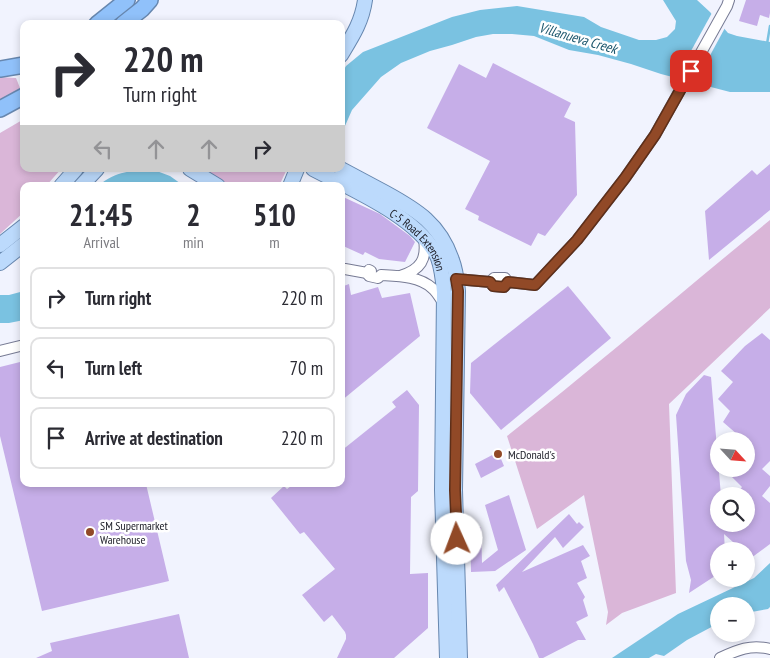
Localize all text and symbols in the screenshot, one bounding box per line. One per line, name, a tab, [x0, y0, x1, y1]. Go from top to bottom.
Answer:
water label: Villanueva Creek	[537, 18, 621, 58]
text: 220 m	[123, 36, 204, 82]
icon: right	[40, 40, 105, 105]
pin	[670, 50, 712, 92]
icon: arrive	[677, 57, 705, 85]
text: Turn right	[123, 80, 197, 108]
icon: left	[89, 135, 117, 163]
icon: ahead	[142, 135, 170, 163]
icon: ahead	[195, 135, 223, 163]
icon: right	[248, 135, 276, 163]
text: 21:45	[69, 195, 134, 234]
text: 2	[186, 195, 201, 234]
text: 510	[253, 195, 296, 234]
street label: C-5 Road Extension	[387, 205, 449, 272]
text: Arrival	[83, 232, 120, 252]
text: min	[183, 232, 204, 252]
text: m	[269, 232, 280, 252]
icon: right	[42, 284, 70, 312]
text: Turn right	[85, 286, 151, 310]
text: 220 m	[281, 286, 323, 310]
icon: left	[42, 354, 70, 382]
text: Turn left	[85, 356, 142, 380]
text: 70 m	[290, 356, 323, 380]
icon: arrive	[42, 424, 70, 452]
text: Arrive at destination	[85, 426, 223, 450]
text: 220 m	[281, 426, 323, 450]
north arrow	[710, 432, 755, 478]
map controls	[710, 432, 755, 642]
place label: McDonald's	[508, 447, 555, 462]
marker: McDonald's	[492, 448, 504, 460]
button: search	[710, 487, 755, 532]
position arrow	[430, 512, 482, 564]
place label: SM Supermarket Warehouse	[100, 518, 169, 547]
marker: SM Supermarket Warehouse	[84, 526, 96, 538]
button: +	[710, 542, 755, 587]
button: −	[710, 597, 755, 642]

